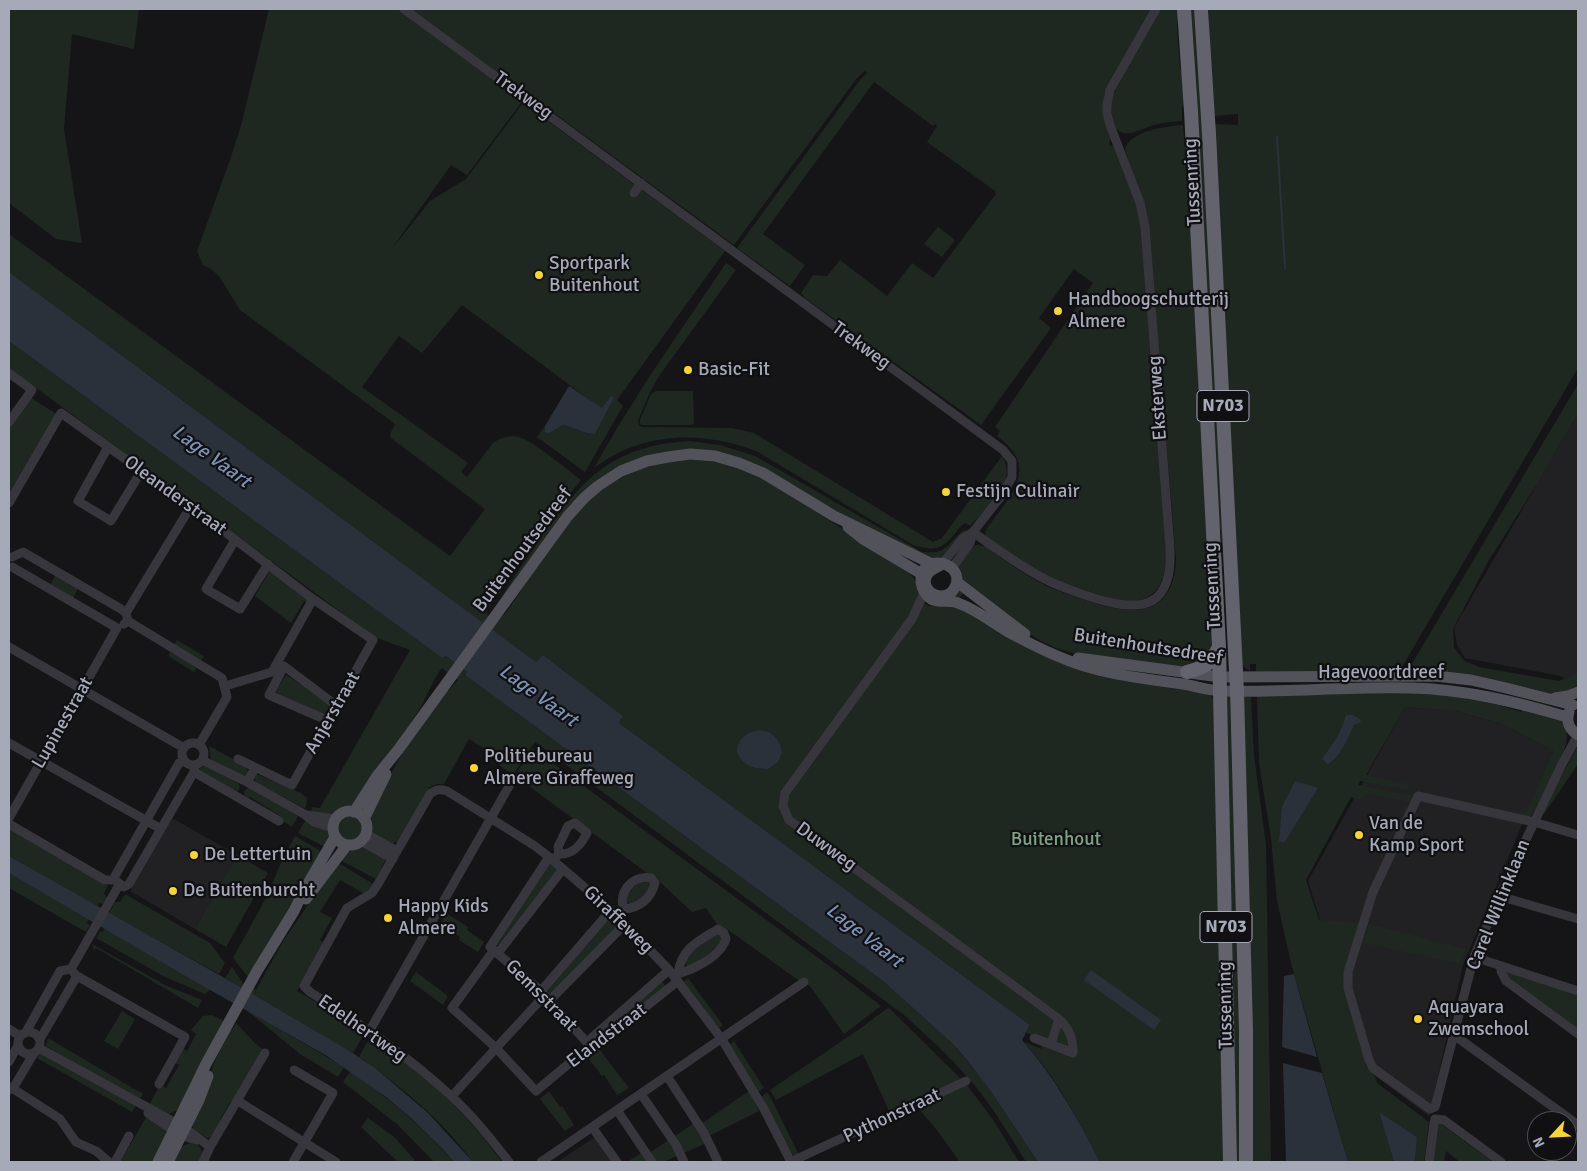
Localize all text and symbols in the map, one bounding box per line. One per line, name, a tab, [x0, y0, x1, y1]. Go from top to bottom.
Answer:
street label: Trekweg	[489, 67, 557, 125]
street label: Tussenring	[1179, 138, 1207, 226]
place label: Sportpark Buitenhout	[549, 253, 639, 297]
marker: Sportpark Buitenhout	[533, 269, 545, 281]
place label: Handboogschutterij Almere	[1068, 289, 1229, 333]
marker: Handboogschutterij Almere	[1052, 305, 1064, 317]
street label: Trekweg	[827, 317, 895, 375]
street label: Eksterweg	[1144, 355, 1172, 441]
place label: Basic-Fit	[698, 359, 770, 381]
marker: Basic-Fit	[682, 364, 694, 376]
road number: N703	[1197, 391, 1249, 422]
water label: Lage Vaart	[167, 421, 255, 493]
street label: Oleanderstraat	[119, 451, 231, 541]
place label: Festijn Culinair	[956, 481, 1080, 503]
street label: Buitenhoutsedreef	[469, 483, 577, 617]
marker: Festijn Culinair	[940, 486, 952, 498]
street label: Tussenring	[1199, 542, 1227, 630]
street label: Buitenhoutsedreef	[1072, 624, 1224, 670]
water label: Lage Vaart	[494, 660, 582, 732]
street label: Hagevoortdreef	[1318, 662, 1444, 684]
street label: Anjerstraat	[300, 668, 366, 758]
street label: Lupinestraat	[28, 673, 98, 773]
place label: Politiebureau Almere Giraffeweg	[484, 746, 634, 790]
marker: Politiebureau Almere Giraffeweg	[468, 762, 480, 774]
place label: Van de Kamp Sport	[1369, 813, 1464, 857]
street label: Duwweg	[791, 817, 861, 877]
park label: Buitenhout	[1011, 829, 1101, 851]
marker: Van de Kamp Sport	[1353, 829, 1365, 841]
street label: Carel Willinklaan	[1462, 836, 1536, 974]
place label: De Lettertuin	[204, 844, 311, 866]
marker: De Lettertuin	[188, 849, 200, 861]
place label: De Buitenburcht	[183, 880, 315, 902]
street label: Giraffeweg	[578, 881, 658, 959]
marker: De Buitenburcht	[167, 885, 179, 897]
place label: Happy Kids Almere	[398, 896, 489, 940]
water label: Lage Vaart	[821, 899, 907, 973]
marker: Happy Kids Almere	[382, 912, 394, 924]
road number: N703	[1200, 912, 1252, 942]
street label: Gemsstraat	[500, 955, 582, 1037]
street label: Tussenring	[1214, 961, 1238, 1049]
street label: Edelhertweg	[313, 990, 411, 1068]
place label: Aquayara Zwemschool	[1428, 997, 1529, 1041]
street label: Elandstraat	[563, 999, 651, 1073]
marker: Aquayara Zwemschool	[1412, 1013, 1424, 1025]
street label: Pythonstraat	[840, 1084, 944, 1148]
north arrow	[1527, 1111, 1577, 1161]
text: N	[1529, 1134, 1549, 1150]

